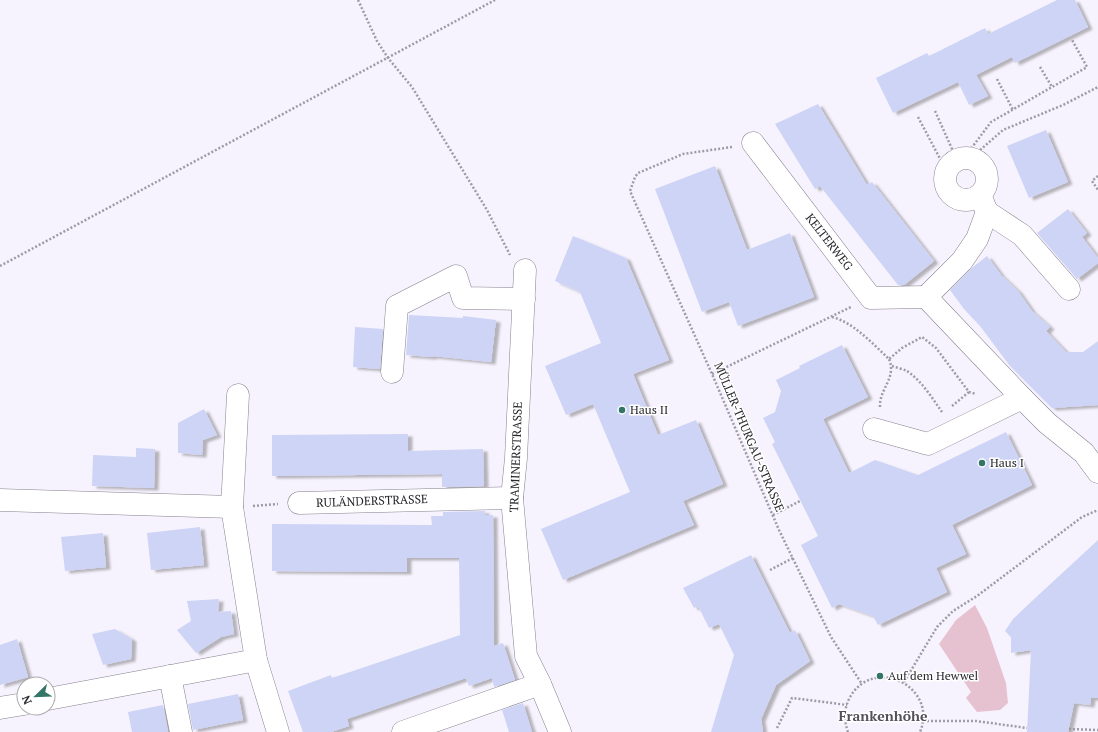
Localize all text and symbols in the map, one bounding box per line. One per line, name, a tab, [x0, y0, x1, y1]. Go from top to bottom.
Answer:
street label: KELTERWEG	[803, 210, 857, 274]
street label: MÜLLER-THURGAU-STRASSE	[711, 360, 788, 514]
street label: TRAMINERSTRASSE	[506, 401, 525, 513]
place label: Haus II	[630, 402, 668, 417]
marker: Haus II	[617, 405, 627, 415]
place label: Haus I	[990, 455, 1024, 470]
marker: Haus I	[977, 458, 987, 468]
street label: RULÄNDERSTRASSE	[316, 491, 428, 510]
place label: Auf dem Hewwel	[888, 668, 979, 683]
marker: Auf dem Hewwel	[875, 671, 885, 681]
north arrow	[16, 676, 56, 716]
text: N	[18, 693, 35, 706]
district label: Frankenhöhe	[838, 706, 928, 725]

